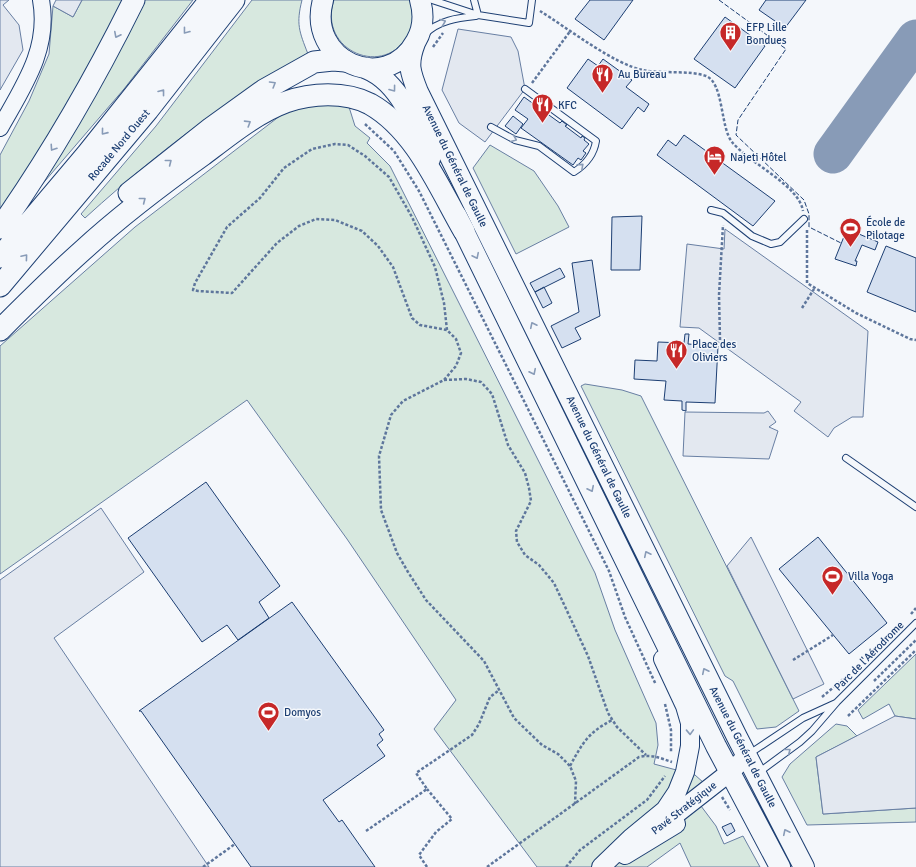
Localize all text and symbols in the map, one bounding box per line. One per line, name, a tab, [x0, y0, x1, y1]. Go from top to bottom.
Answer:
one-way arrow	[440, 19, 447, 27]
building icon: EFP Lille Bondues	[717, 20, 743, 53]
place label: EFP Lille Bondues	[746, 21, 787, 47]
one-way arrow	[184, 26, 191, 33]
one-way arrow	[114, 31, 122, 38]
restaurant icon: Au Bureau	[590, 61, 616, 94]
place label: Au Bureau	[618, 68, 667, 81]
one-way arrow	[269, 82, 276, 89]
one-way arrow	[388, 85, 395, 92]
one-way arrow	[157, 90, 164, 97]
restaurant icon: KFC	[529, 92, 555, 125]
place label: KFC	[558, 99, 577, 112]
street label: Avenue du Général de Gaulle	[420, 103, 490, 229]
street label: Rocade Nord Ouest	[85, 106, 153, 183]
one-way arrow	[244, 121, 251, 128]
one-way arrow	[102, 127, 109, 135]
one-way arrow	[511, 134, 518, 142]
one-way arrow	[50, 144, 58, 151]
hotel icon: Najeti Hôtel	[702, 144, 728, 177]
place label: Najeti Hôtel	[730, 151, 787, 164]
one-way arrow	[164, 159, 171, 166]
one-way arrow	[576, 163, 584, 170]
one-way arrow	[138, 198, 145, 205]
sports icon: École de Pilotage	[837, 215, 863, 248]
place label: École de Pilotage	[866, 215, 905, 242]
one-way arrow	[471, 251, 479, 259]
one-way arrow	[21, 254, 28, 261]
one-way arrow	[531, 321, 538, 329]
restaurant icon: Place des Oliviers	[663, 337, 689, 370]
place label: Place des Oliviers	[692, 338, 736, 364]
one-way arrow	[528, 368, 536, 376]
street label: Avenue du Général de Gaulle	[564, 394, 634, 520]
one-way arrow	[586, 485, 594, 492]
one-way arrow	[644, 551, 652, 558]
sports icon: Villa Yoga	[820, 563, 846, 596]
place label: Villa Yoga	[848, 570, 894, 583]
street label: Parc de l'Aérodrome	[831, 618, 907, 694]
one-way arrow	[702, 667, 710, 675]
street label: Avenue du Général de Gaulle	[707, 684, 779, 810]
sports icon: Domyos	[256, 699, 282, 732]
place label: Domyos	[284, 706, 321, 719]
one-way arrow	[686, 729, 695, 735]
one-way arrow	[784, 749, 791, 756]
street label: Pavé Stratégique	[649, 779, 719, 837]
one-way arrow	[783, 829, 791, 836]

